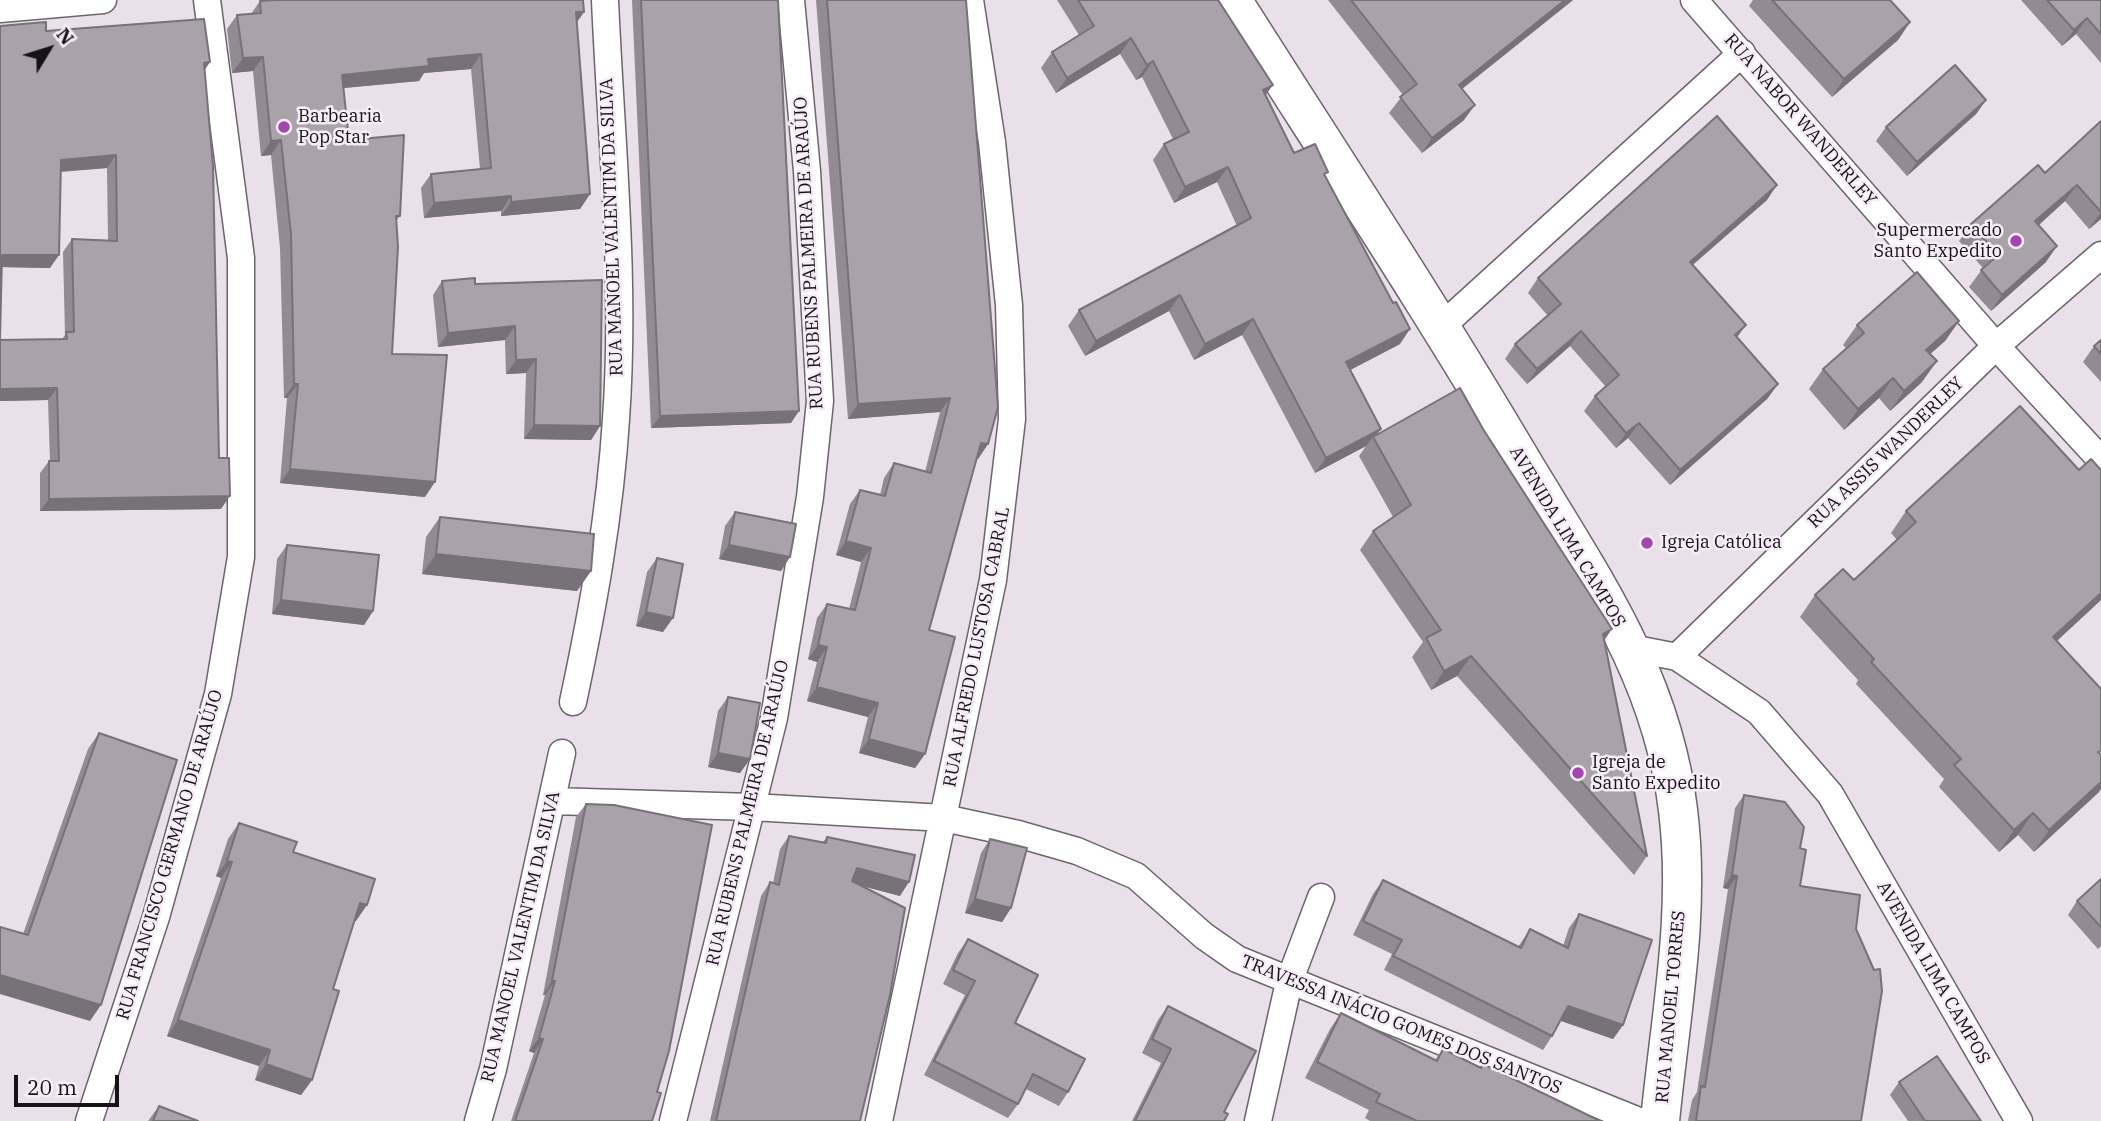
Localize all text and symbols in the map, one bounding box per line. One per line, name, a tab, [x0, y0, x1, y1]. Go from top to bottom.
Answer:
north arrow	[14, 14, 84, 84]
text: N	[51, 23, 80, 49]
street label: RUA NABOR WANDERLEY	[1719, 29, 1881, 211]
street label: RUA MANOEL VALENTIM DA SILVA	[596, 78, 628, 376]
street label: RUA RUBENS PALMEIRA DE ARAÚJO	[790, 96, 828, 410]
place label: Barbearia Pop Star	[298, 106, 382, 148]
marker: Barbearia Pop Star	[276, 119, 292, 135]
place label: Supermercado Santo Expedito	[1874, 220, 2002, 262]
marker: Supermercado Santo Expedito	[2008, 233, 2024, 249]
street label: RUA ASSIS WANDERLEY	[1804, 373, 1968, 533]
street label: AVENIDA LIMA CAMPOS	[1504, 443, 1630, 631]
street label: RUA ALFREDO LUSTOSA CABRAL	[939, 505, 1015, 789]
place label: Igreja Católica	[1661, 532, 1782, 554]
marker: Igreja Católica	[1639, 535, 1655, 551]
street label: RUA RUBENS PALMEIRA DE ARAÚJO	[702, 658, 794, 968]
street label: RUA FRANCISCO GERMANO DE ARAÚJO	[112, 687, 228, 1023]
place label: Igreja de Santo Expedito	[1592, 752, 1720, 794]
marker: Igreja de Santo Expedito	[1570, 765, 1586, 781]
street label: RUA MANOEL VALENTIM DA SILVA	[477, 789, 565, 1085]
street label: AVENIDA LIMA CAMPOS	[1872, 878, 1994, 1068]
street label: RUA MANOEL TORRES	[1652, 910, 1690, 1104]
street label: TRAVESSA INÁCIO GOMES DOS SANTOS	[1238, 951, 1564, 1099]
scale bar	[18, 1062, 122, 1106]
text: 20 m	[27, 1073, 77, 1101]

